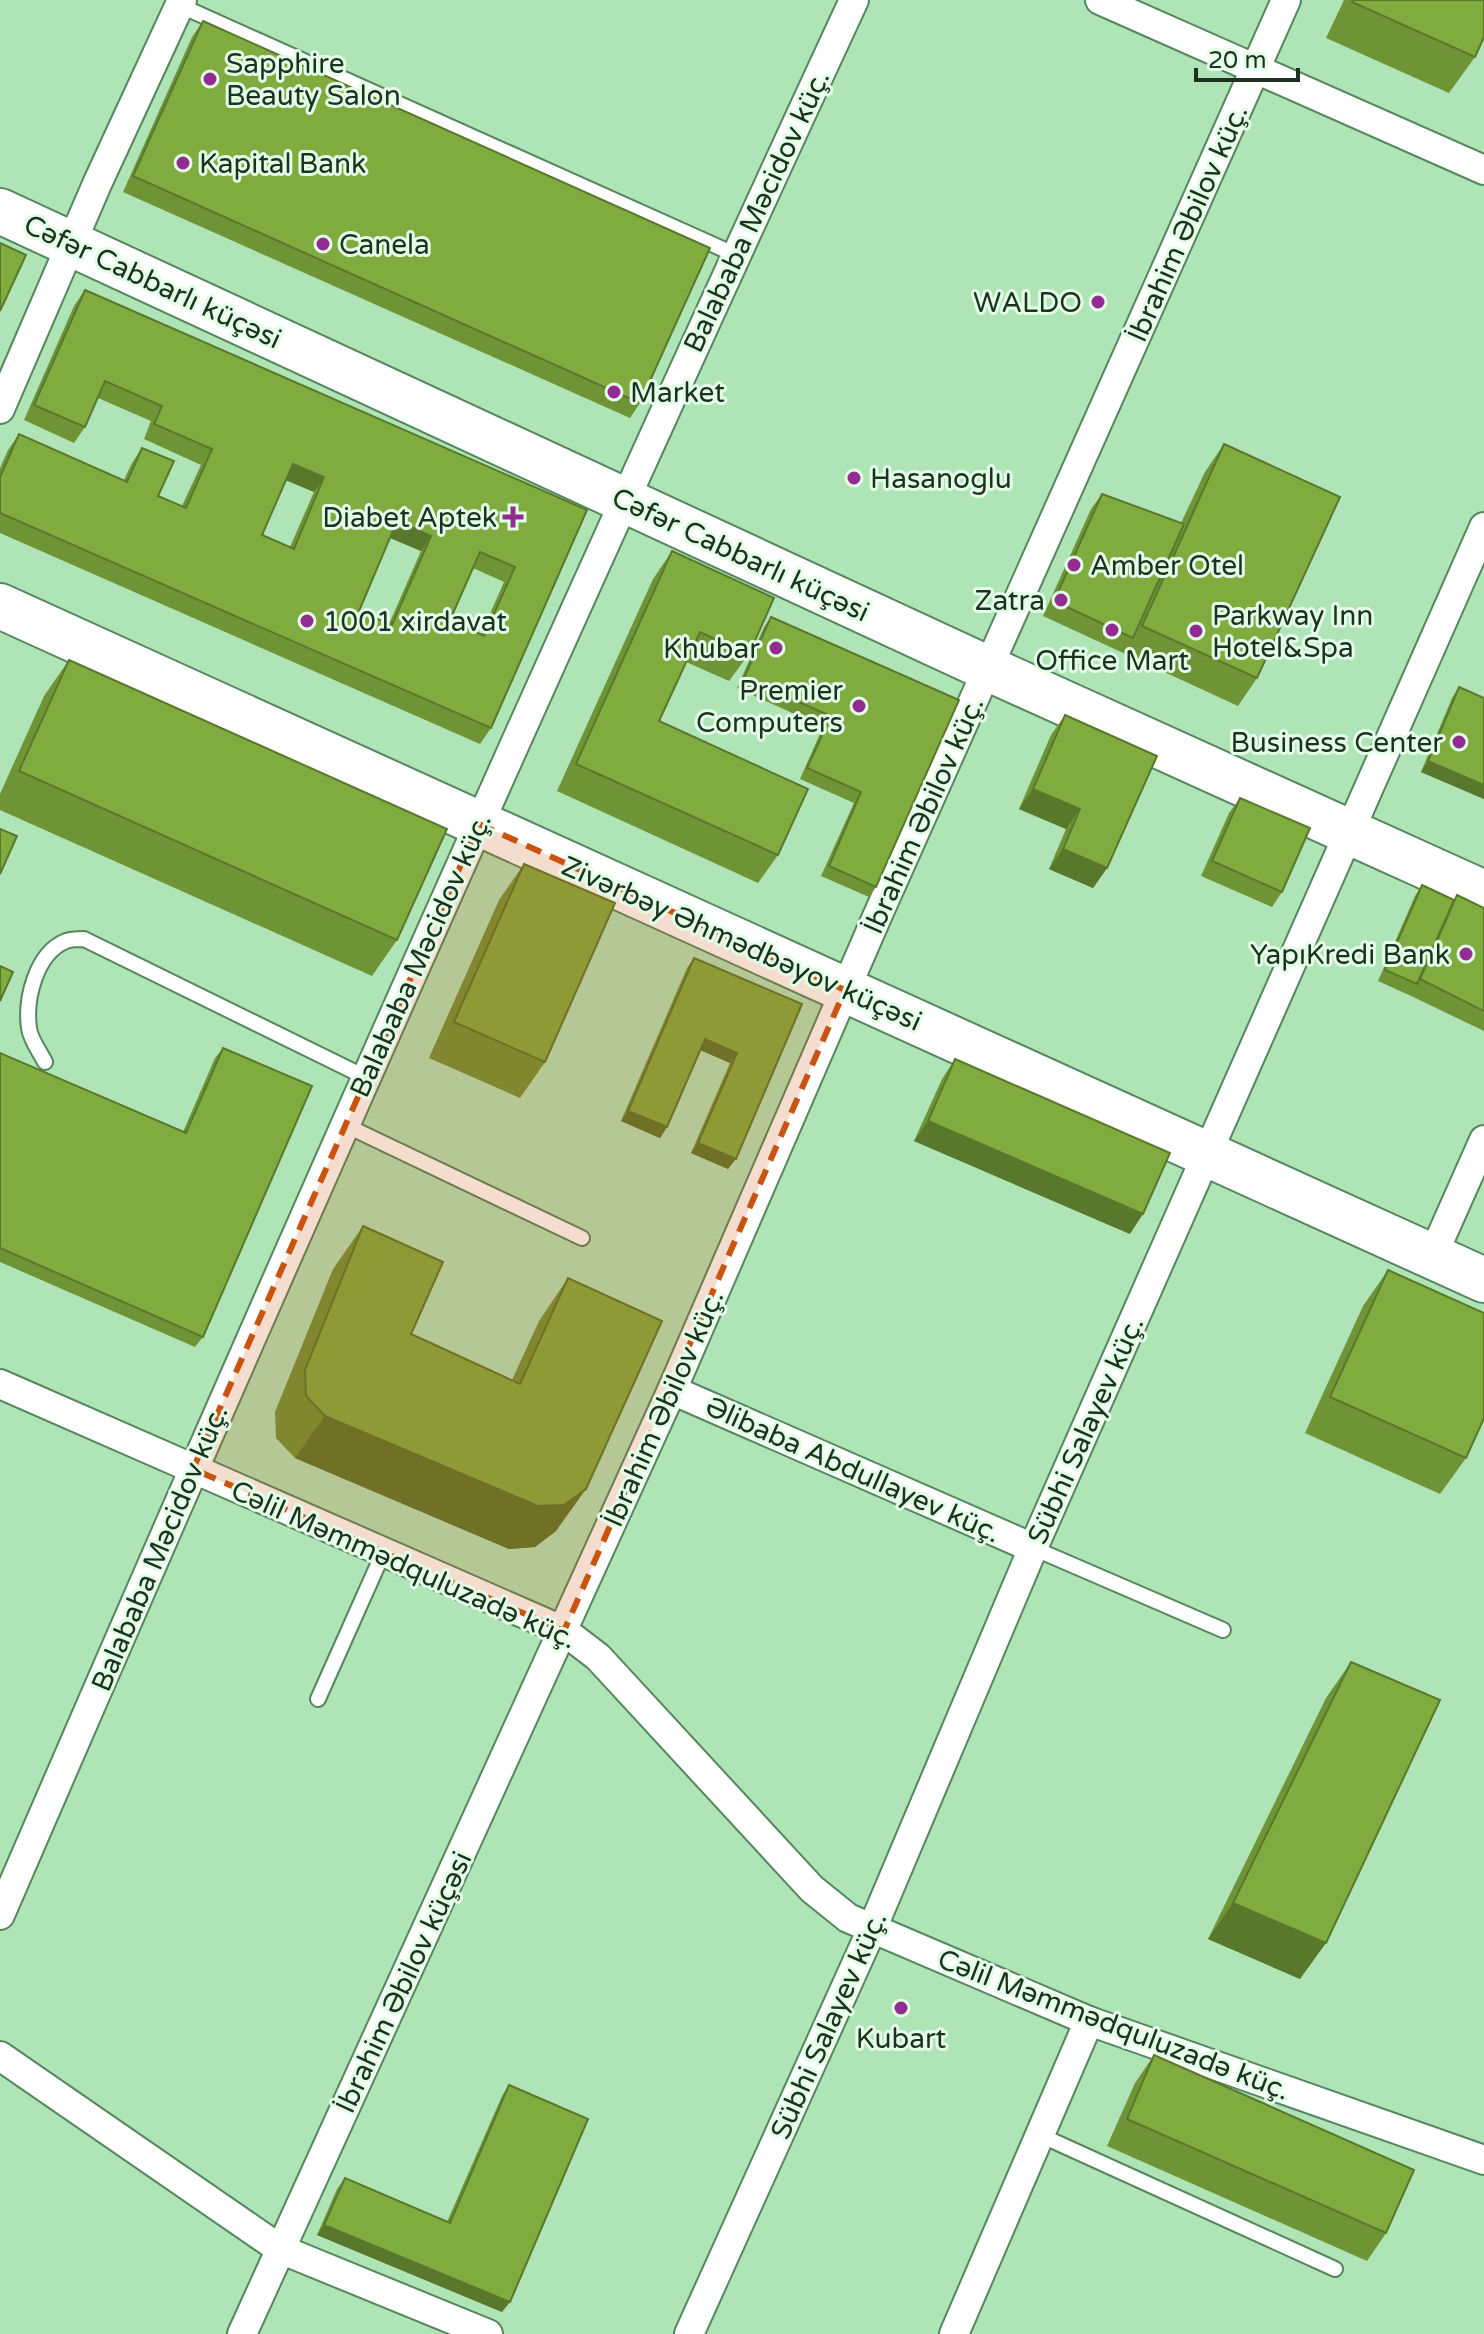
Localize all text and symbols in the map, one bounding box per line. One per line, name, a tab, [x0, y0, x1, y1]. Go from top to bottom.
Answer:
scale bar	[1196, 32, 1298, 82]
text: 20 m	[1208, 46, 1266, 75]
place label: Sapphire Beauty Salon	[226, 47, 401, 113]
street label: Balababa Məcidov küç.	[677, 65, 837, 358]
marker: Sapphire Beauty Salon	[201, 70, 219, 88]
street label: İbrahim Əbilov küç.	[1120, 100, 1255, 347]
place label: Kapital Bank	[199, 147, 366, 181]
marker: Kapital Bank	[174, 154, 192, 172]
street label: Cəfər Cabbarlı küçəsi	[18, 207, 287, 356]
place label: Canela	[339, 228, 430, 262]
marker: Canela	[314, 235, 332, 253]
place label: WALDO	[973, 286, 1082, 320]
marker: WALDO	[1089, 293, 1107, 311]
place label: Market	[630, 376, 725, 410]
marker: Market	[605, 383, 623, 401]
place label: Hasanoglu	[870, 462, 1012, 496]
marker: Hasanoglu	[845, 469, 863, 487]
street label: Cəfər Cabbarlı küçəsi	[606, 480, 875, 629]
place label: Diabet Aptek	[322, 501, 497, 535]
marker: Diabet Aptek	[504, 508, 522, 526]
place label: Amber Otel	[1090, 549, 1244, 583]
marker: Amber Otel	[1065, 556, 1083, 574]
place label: Zatra	[975, 584, 1045, 618]
marker: Zatra	[1052, 591, 1070, 609]
place label: Parkway Inn Hotel&Spa	[1212, 599, 1373, 665]
place label: 1001 xirdavat	[323, 605, 507, 639]
marker: 1001 xirdavat	[298, 612, 316, 630]
marker: Office Mart	[1103, 621, 1121, 639]
marker: Parkway Inn Hotel&Spa	[1187, 622, 1205, 640]
place label: Khubar	[663, 632, 760, 666]
marker: Khubar	[767, 639, 785, 657]
place label: Office Mart	[1035, 644, 1189, 678]
place label: Premier Computers	[696, 674, 843, 740]
street label: İbrahim Əbilov küç.	[856, 692, 991, 939]
marker: Premier Computers	[850, 697, 868, 715]
place label: Business Center	[1231, 726, 1443, 760]
marker: Business Center	[1450, 733, 1468, 751]
street label: Balababa Məcidov küç.	[343, 808, 499, 1103]
street label: Zivərbəy Əhmədbəyov küçəsi	[556, 849, 927, 1039]
place label: YapıKredi Bank	[1250, 938, 1450, 972]
marker: YapıKredi Bank	[1457, 945, 1475, 963]
street label: İbrahim Əbilov küç.	[596, 1285, 731, 1532]
street label: Sübhi Salayev küç.	[1020, 1311, 1151, 1550]
street label: Əlibaba Abdullayev küç.	[700, 1389, 1006, 1550]
street label: Balababa Məcidov küç.	[84, 1400, 236, 1697]
street label: Cəlil Məmmədquluzadə küç.	[226, 1473, 581, 1657]
street label: İbrahim Əbilov küçəsi	[328, 1846, 479, 2119]
street label: Sübhi Salayev küç.	[763, 1906, 894, 2145]
street label: Cəlil Məmmədquluzadə küç.	[933, 1942, 1294, 2108]
marker: Kubart	[892, 1999, 910, 2017]
place label: Kubart	[856, 2022, 947, 2056]

